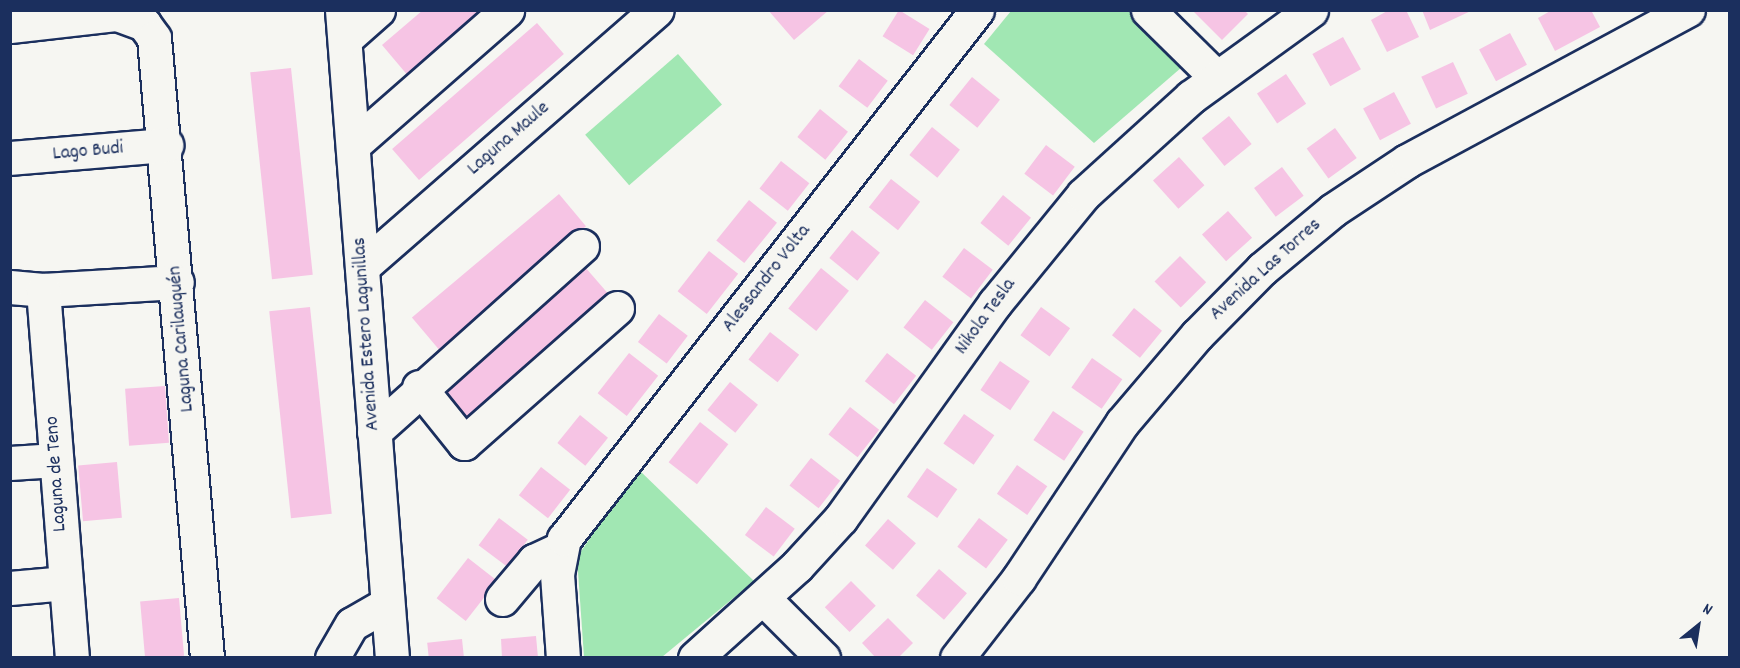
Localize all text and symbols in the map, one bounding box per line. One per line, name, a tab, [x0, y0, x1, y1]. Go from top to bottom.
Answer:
street label: Laguna Maule	[463, 97, 555, 181]
street label: Lago Budi	[52, 137, 124, 167]
street label: Avenida Las Torres	[1205, 214, 1327, 326]
street label: Alessandro Volta	[717, 220, 817, 338]
street label: Avenida Estero Lagunillas	[348, 236, 386, 432]
street label: Laguna Carilauquén	[164, 265, 200, 413]
street label: Nikola Tesla	[950, 274, 1022, 360]
street label: Laguna de Teno	[41, 415, 73, 533]
north arrow	[1668, 596, 1728, 656]
text: N	[1698, 598, 1716, 622]

